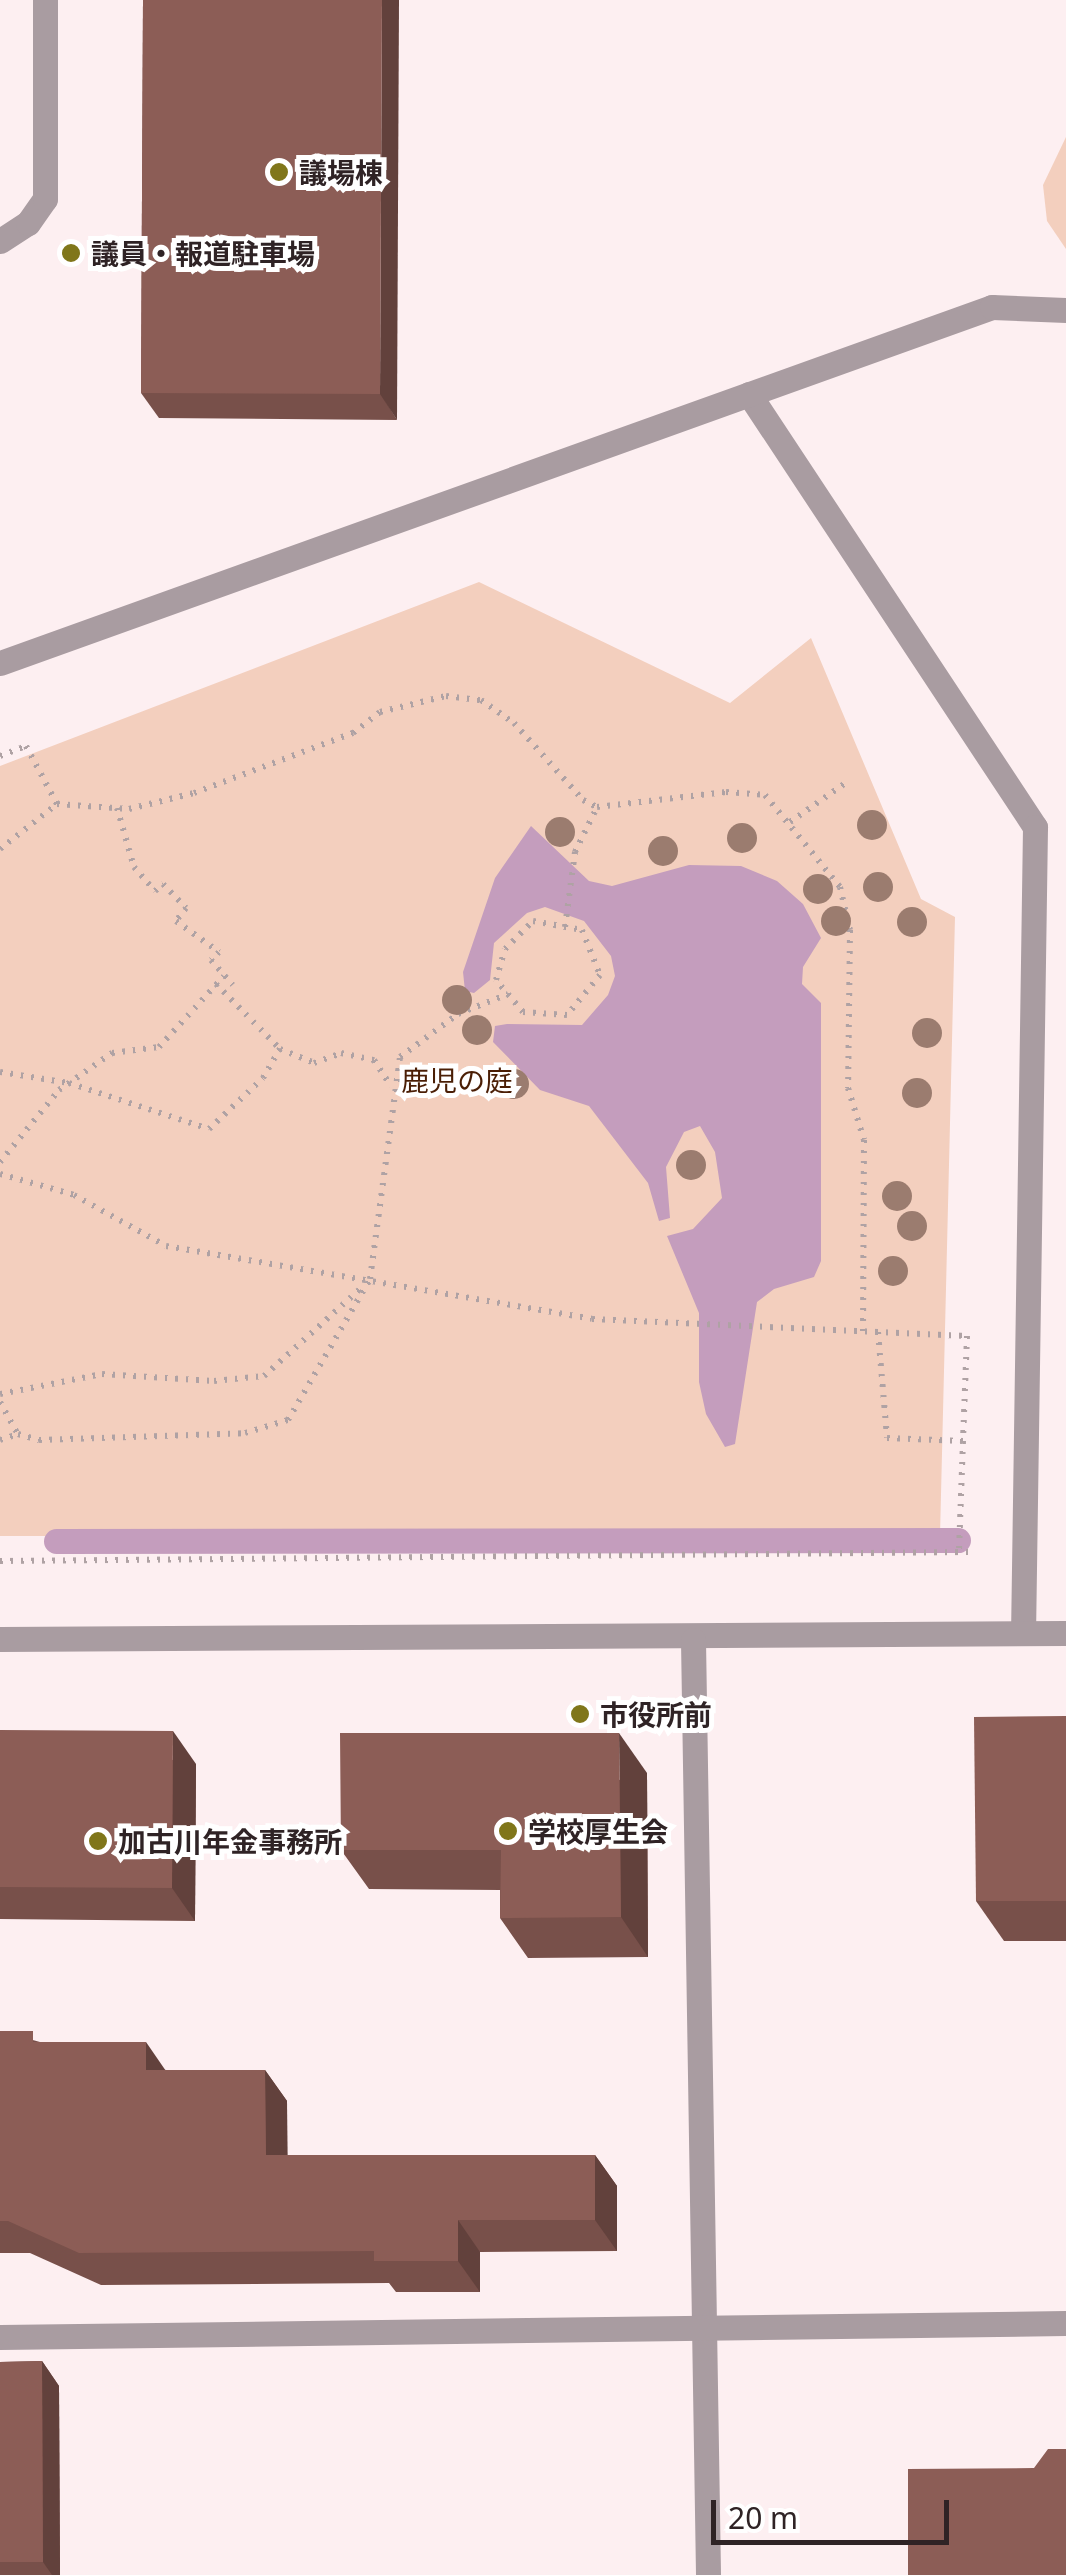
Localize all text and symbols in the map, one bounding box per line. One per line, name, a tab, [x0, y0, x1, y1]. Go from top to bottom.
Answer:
place label: 議場棟	[299, 155, 383, 189]
marker: 議場棟	[268, 161, 290, 183]
place label: 議員・報道駐車場	[91, 236, 315, 270]
marker: 議員・報道駐車場	[60, 242, 82, 264]
park label: 鹿児の庭	[401, 1063, 513, 1097]
place label: 市役所前	[600, 1697, 712, 1731]
marker: 市役所前	[569, 1703, 591, 1725]
place label: 学校厚生会	[528, 1814, 668, 1848]
marker: 学校厚生会	[497, 1820, 519, 1842]
place label: 加古川年金事務所	[118, 1824, 342, 1858]
marker: 加古川年金事務所	[87, 1830, 109, 1852]
scale bar	[716, 2480, 954, 2542]
text: 20 m	[728, 2497, 798, 2538]

